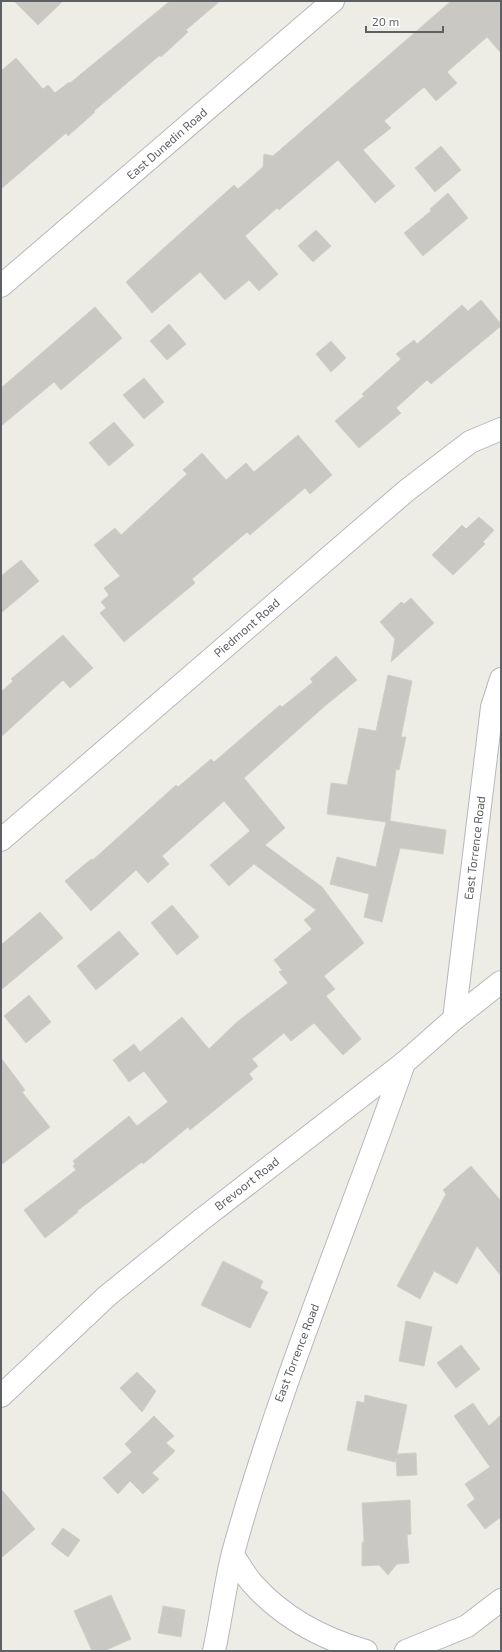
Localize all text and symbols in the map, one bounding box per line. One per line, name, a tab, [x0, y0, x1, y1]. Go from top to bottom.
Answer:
scale bar	[366, 8, 443, 34]
text: 20 m	[372, 14, 399, 28]
street label: East Dunedin Road	[123, 104, 209, 182]
street label: Piedmont Road	[211, 595, 282, 660]
street label: East Torrence Road	[461, 795, 487, 900]
street label: Brevoort Road	[211, 1154, 281, 1213]
street label: East Torrence Road	[271, 1301, 321, 1404]

